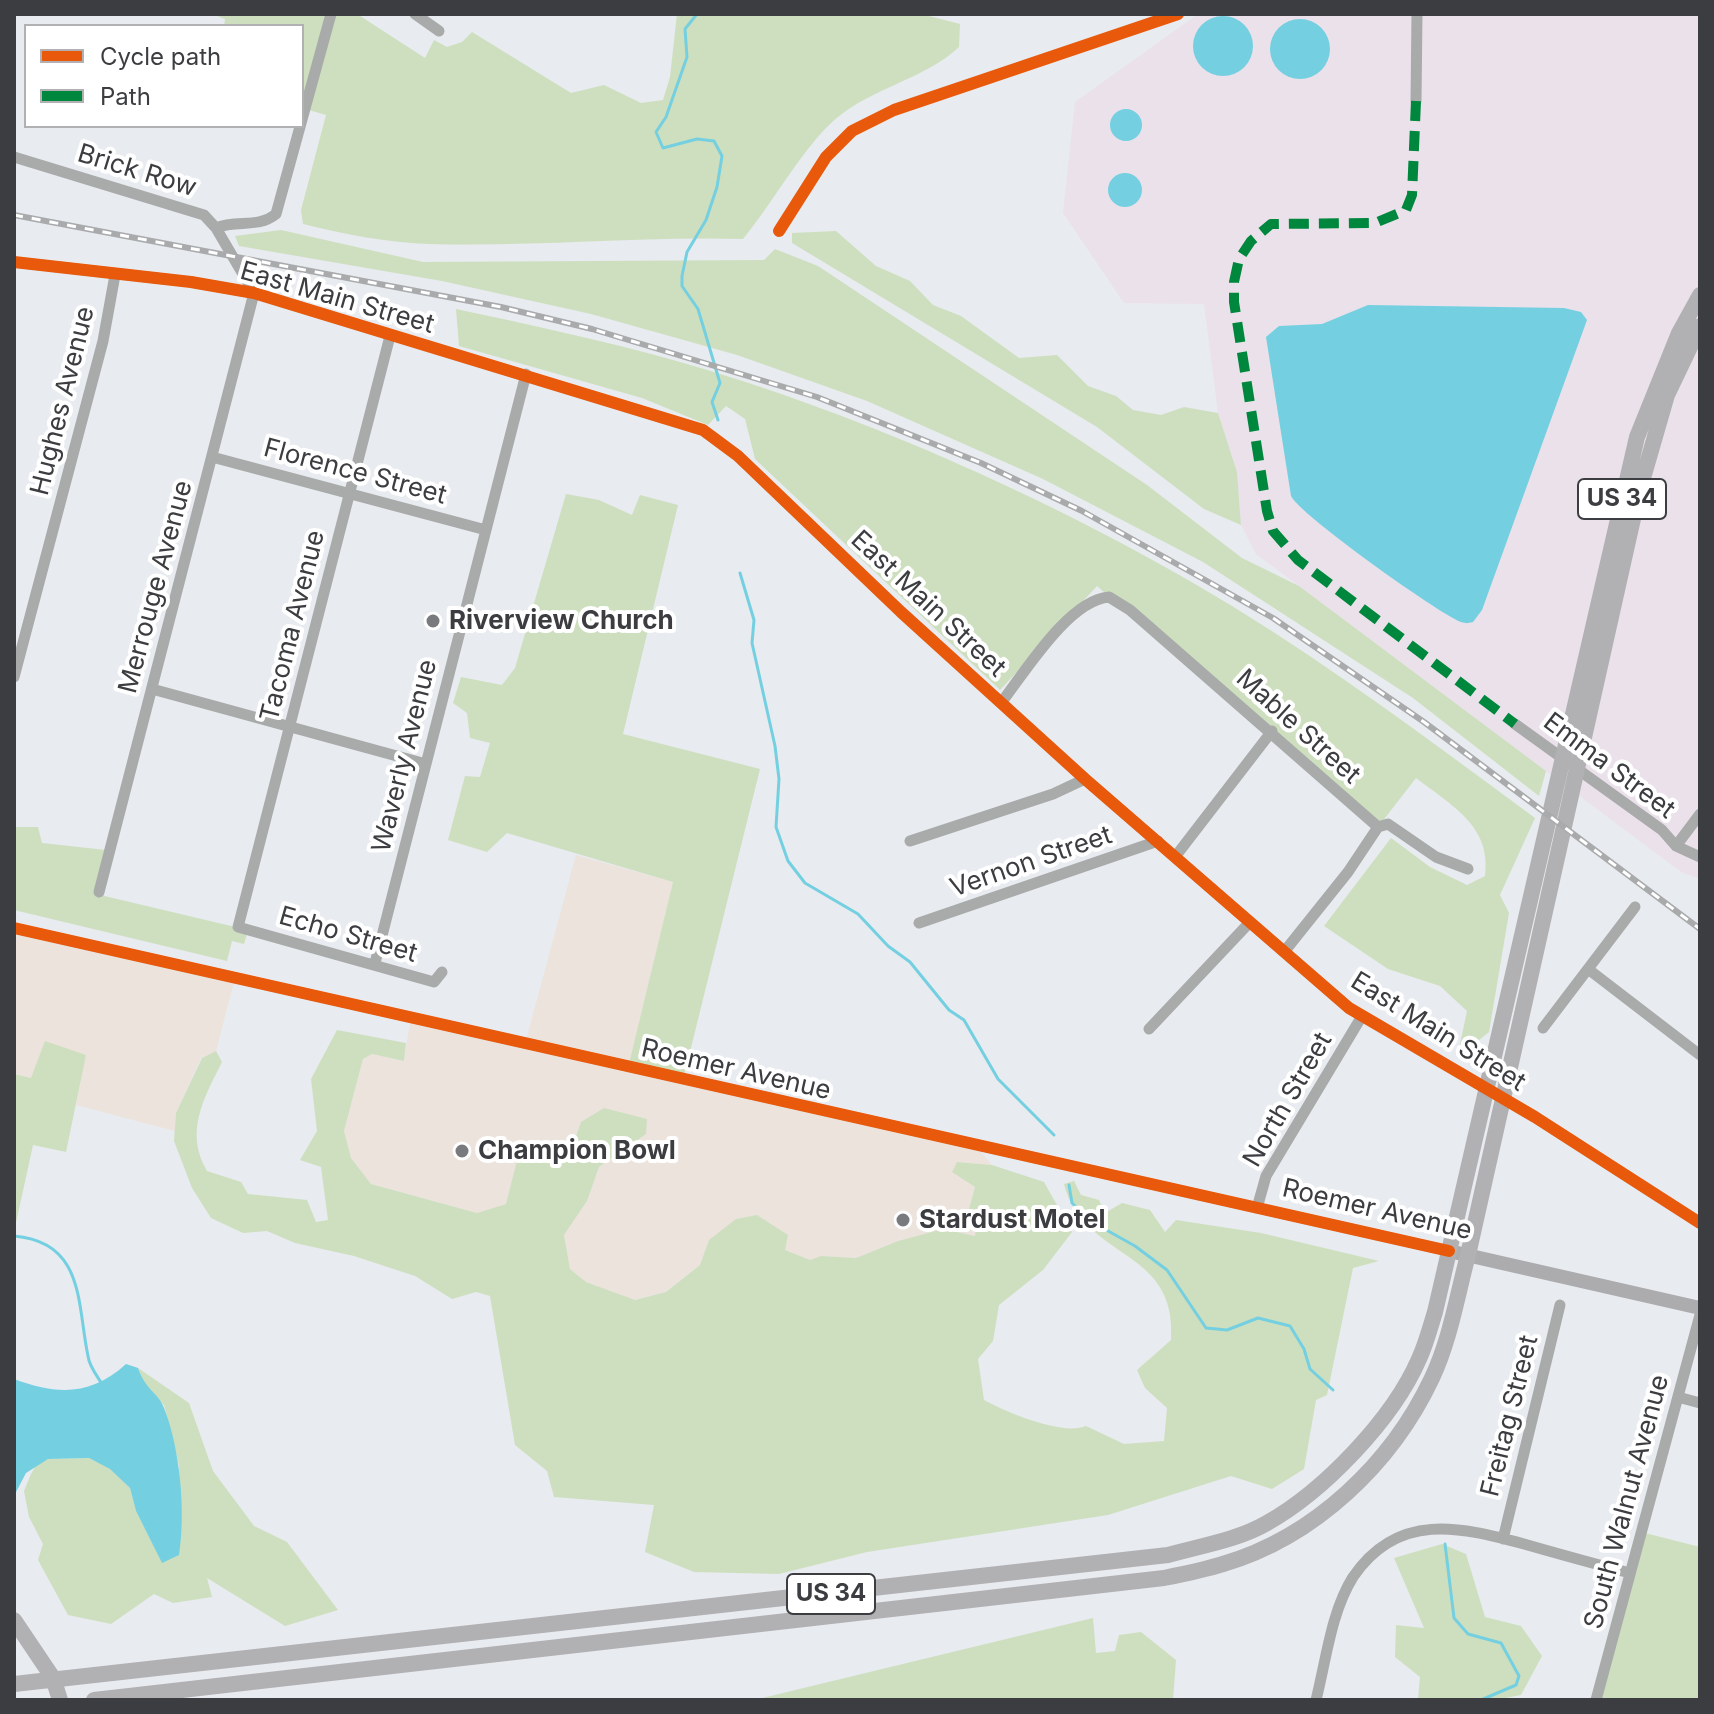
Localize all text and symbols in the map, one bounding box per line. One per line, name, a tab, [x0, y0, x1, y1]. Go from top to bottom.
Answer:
legend	[24, 24, 304, 128]
text: Cycle path	[100, 42, 221, 71]
text: Path	[100, 82, 151, 111]
street label: Brick Row	[74, 138, 200, 204]
street label: East Main Street	[236, 255, 438, 341]
street label: Hughes Avenue	[24, 303, 102, 499]
street label: Florence Street	[260, 433, 450, 511]
street label: Merrouge Avenue	[113, 477, 199, 697]
road number: US 34	[1578, 479, 1666, 519]
street label: East Main Street	[844, 524, 1012, 684]
street label: Tacoma Avenue	[254, 527, 332, 725]
place label: Riverview Church	[449, 605, 674, 637]
marker: Riverview Church	[424, 612, 442, 630]
street label: Waverly Avenue	[366, 656, 444, 856]
street label: Mable Street	[1230, 663, 1366, 791]
street label: Emma Street	[1537, 706, 1681, 826]
street label: Vernon Street	[946, 820, 1116, 904]
street label: Echo Street	[275, 900, 421, 970]
street label: East Main Street	[1345, 966, 1531, 1098]
street label: North Street	[1237, 1027, 1339, 1173]
street label: Roemer Avenue	[638, 1033, 834, 1107]
place label: Champion Bowl	[478, 1135, 676, 1167]
marker: Champion Bowl	[453, 1142, 471, 1160]
street label: Roemer Avenue	[1279, 1173, 1475, 1247]
place label: Stardust Motel	[919, 1204, 1106, 1236]
marker: Stardust Motel	[894, 1211, 912, 1229]
street label: Freitag Street	[1475, 1332, 1545, 1500]
street label: South Walnut Avenue	[1578, 1371, 1676, 1633]
road number: US 34	[787, 1574, 875, 1614]

